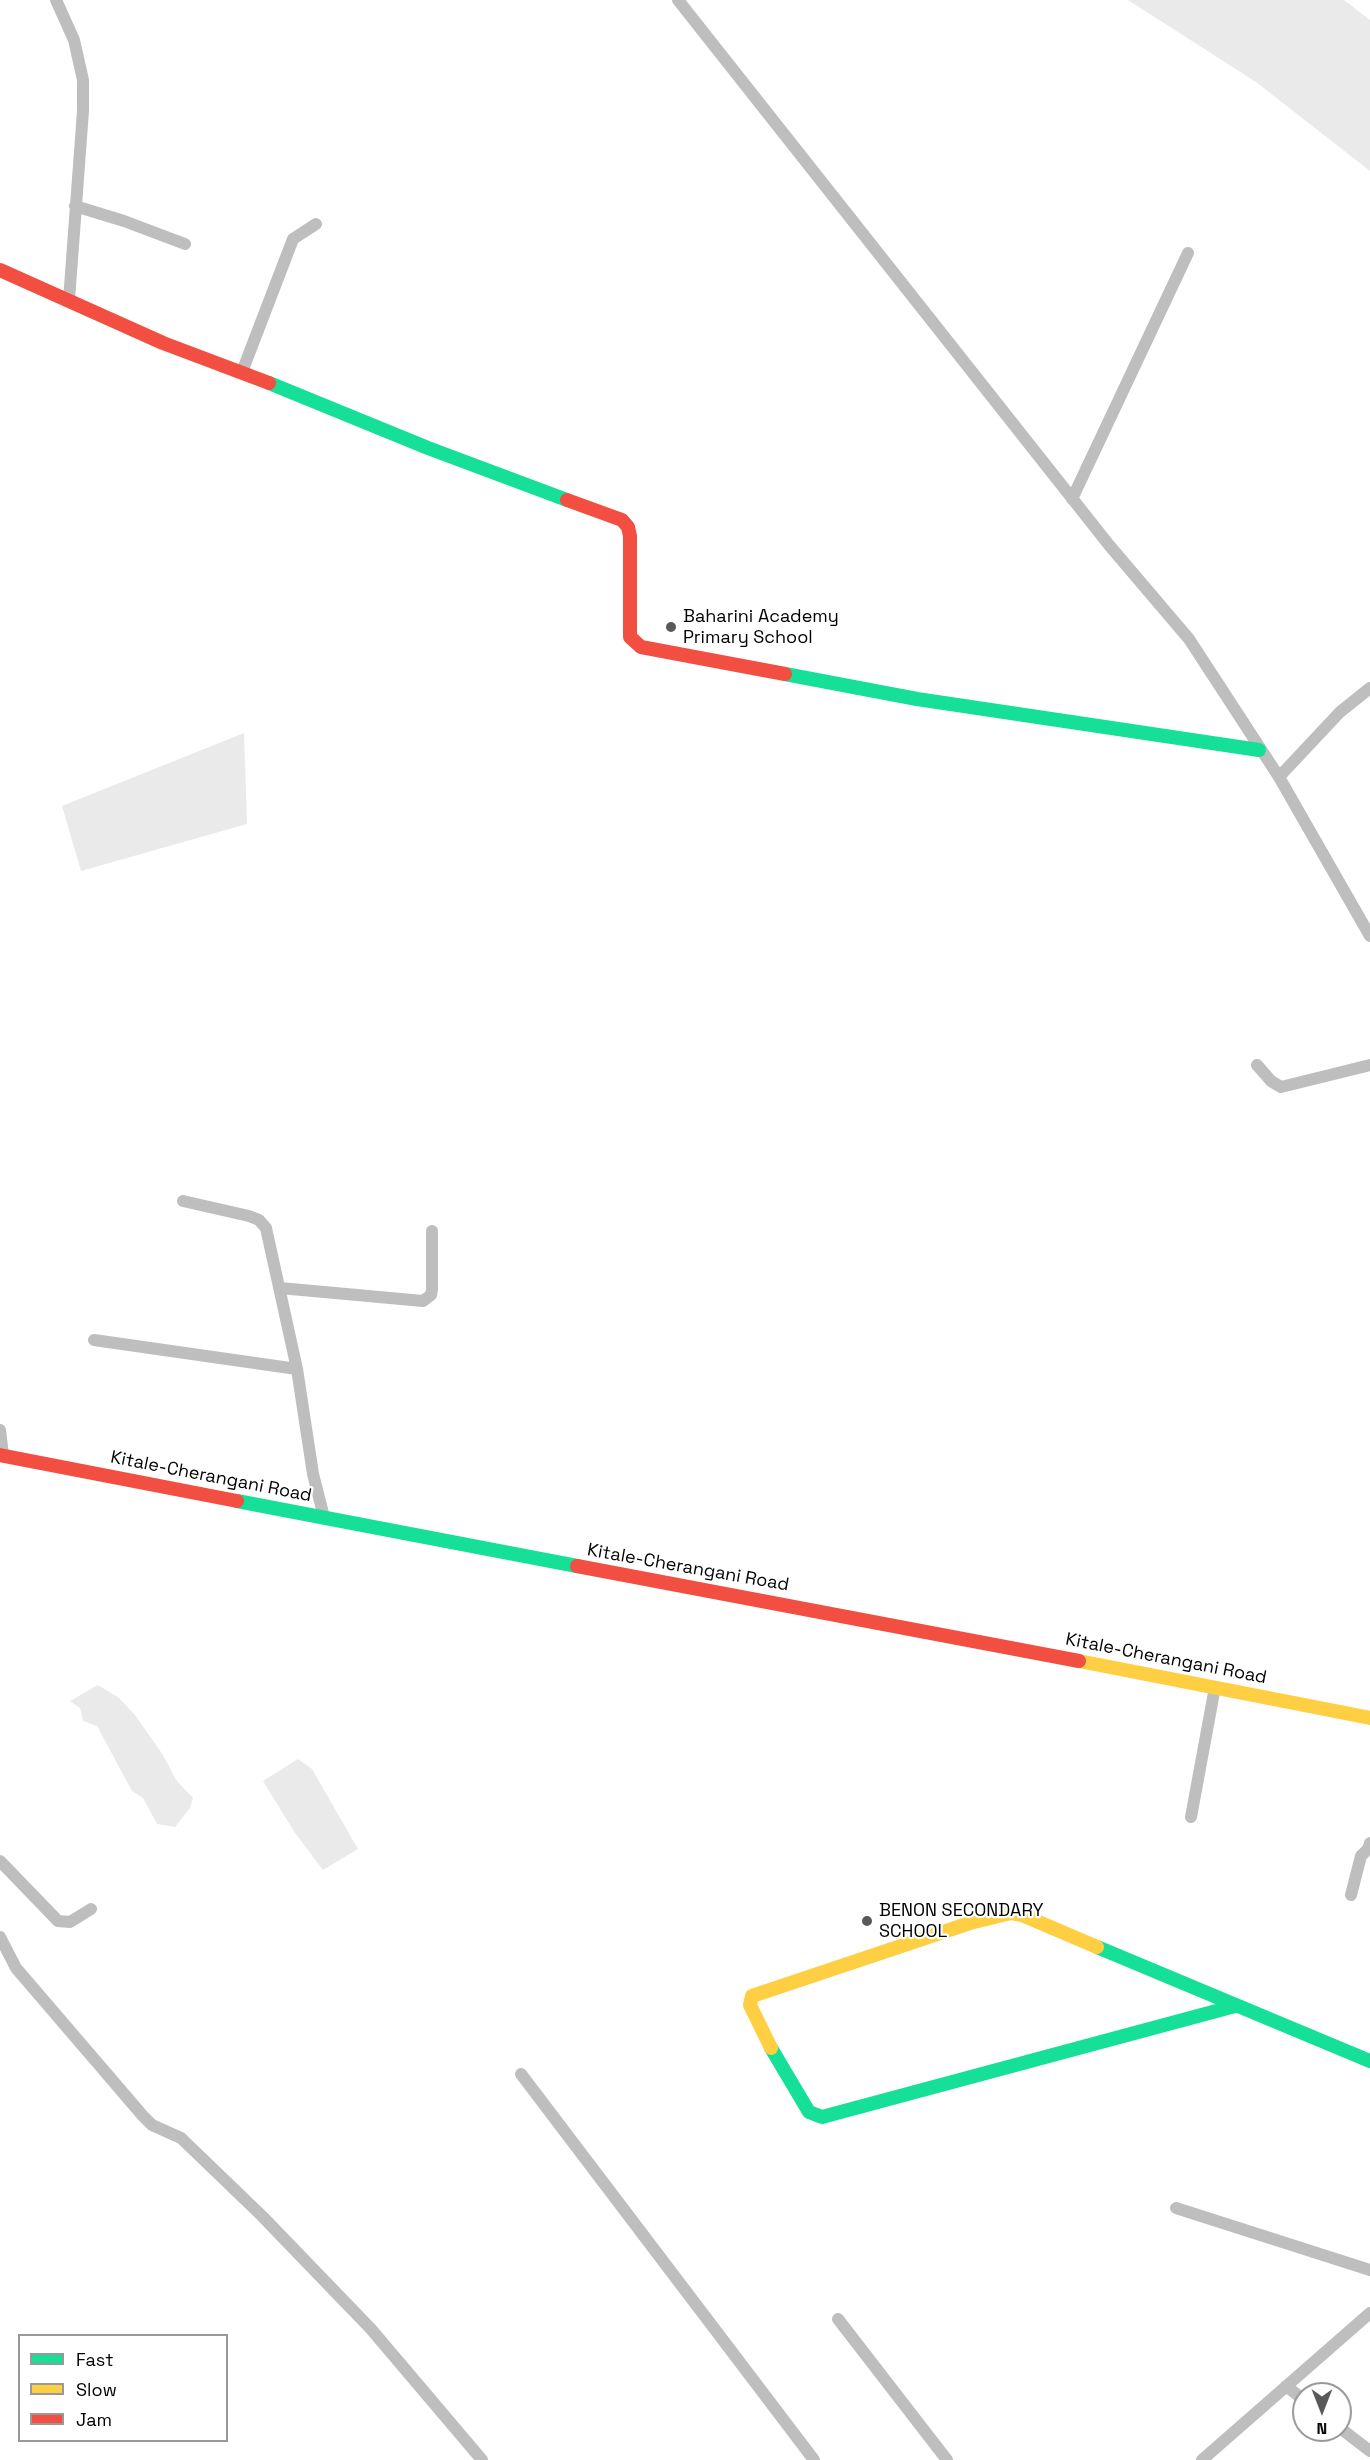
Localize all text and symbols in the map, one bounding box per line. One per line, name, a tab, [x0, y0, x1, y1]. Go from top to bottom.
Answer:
place label: Baharini Academy Primary School	[683, 606, 839, 648]
marker: Baharini Academy Primary School	[664, 620, 678, 634]
street label: Kitale-Cherangani Road	[109, 1447, 313, 1507]
street label: Kitale-Cherangani Road	[585, 1540, 791, 1596]
street label: Kitale-Cherangani Road	[1064, 1629, 1268, 1689]
place label: BENON SECONDARY SCHOOL	[879, 1900, 1044, 1942]
marker: BENON SECONDARY SCHOOL	[860, 1914, 874, 1928]
legend	[18, 2334, 228, 2442]
text: Fast	[76, 2348, 113, 2371]
text: Slow	[76, 2378, 117, 2401]
north arrow	[1292, 2382, 1352, 2442]
text: Jam	[76, 2408, 112, 2431]
text: N	[1317, 2418, 1327, 2439]

